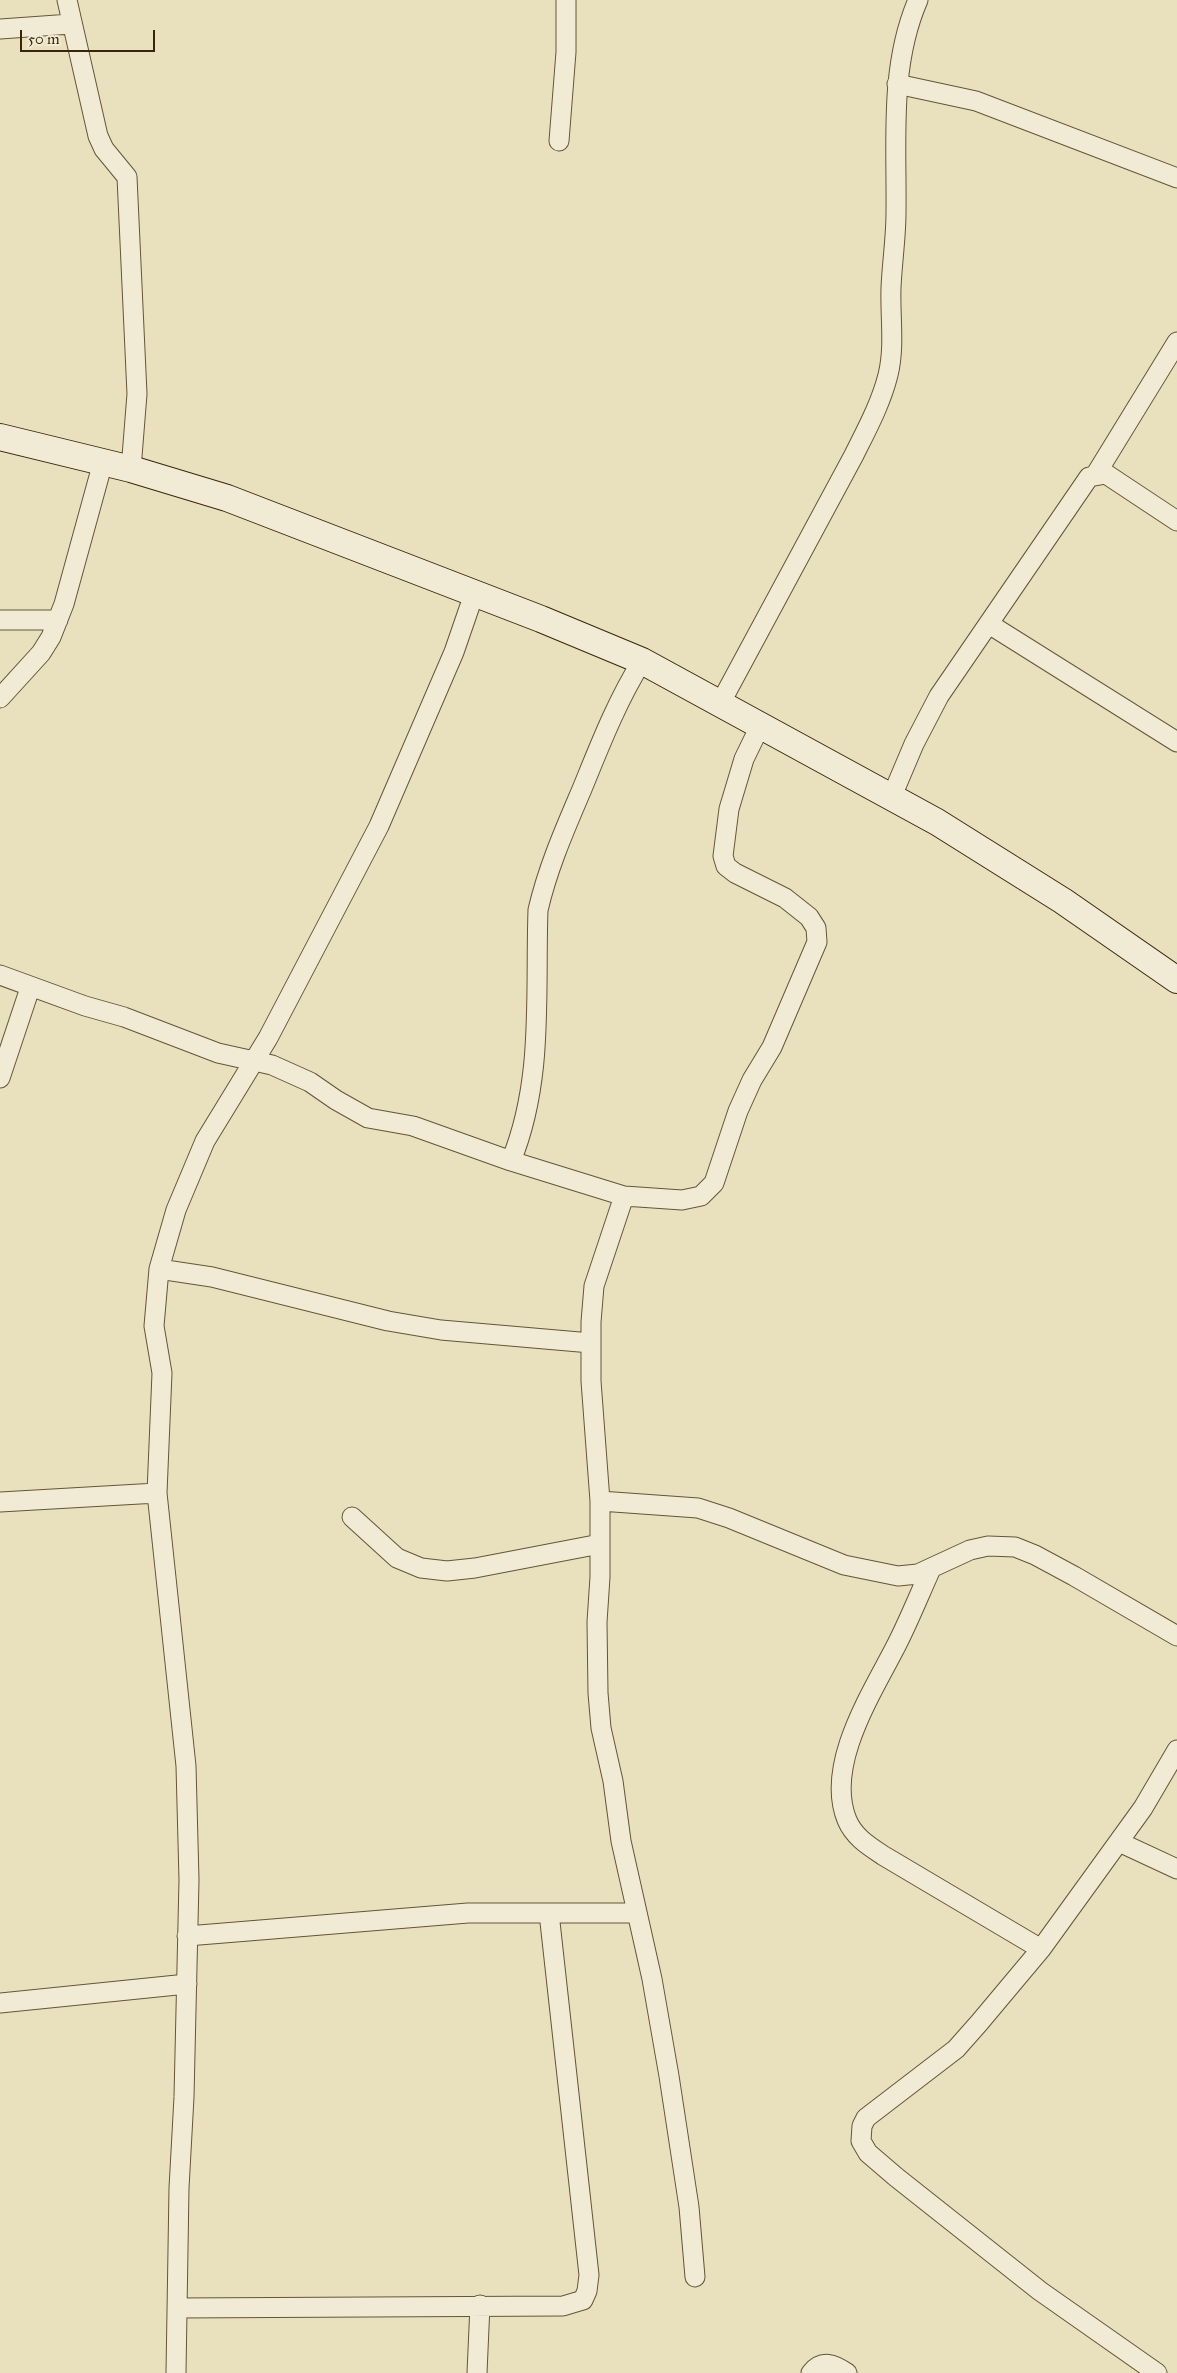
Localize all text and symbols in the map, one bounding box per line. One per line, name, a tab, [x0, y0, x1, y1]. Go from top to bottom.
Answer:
scale bar	[22, 20, 158, 52]
text: 50 m	[28, 30, 60, 48]

